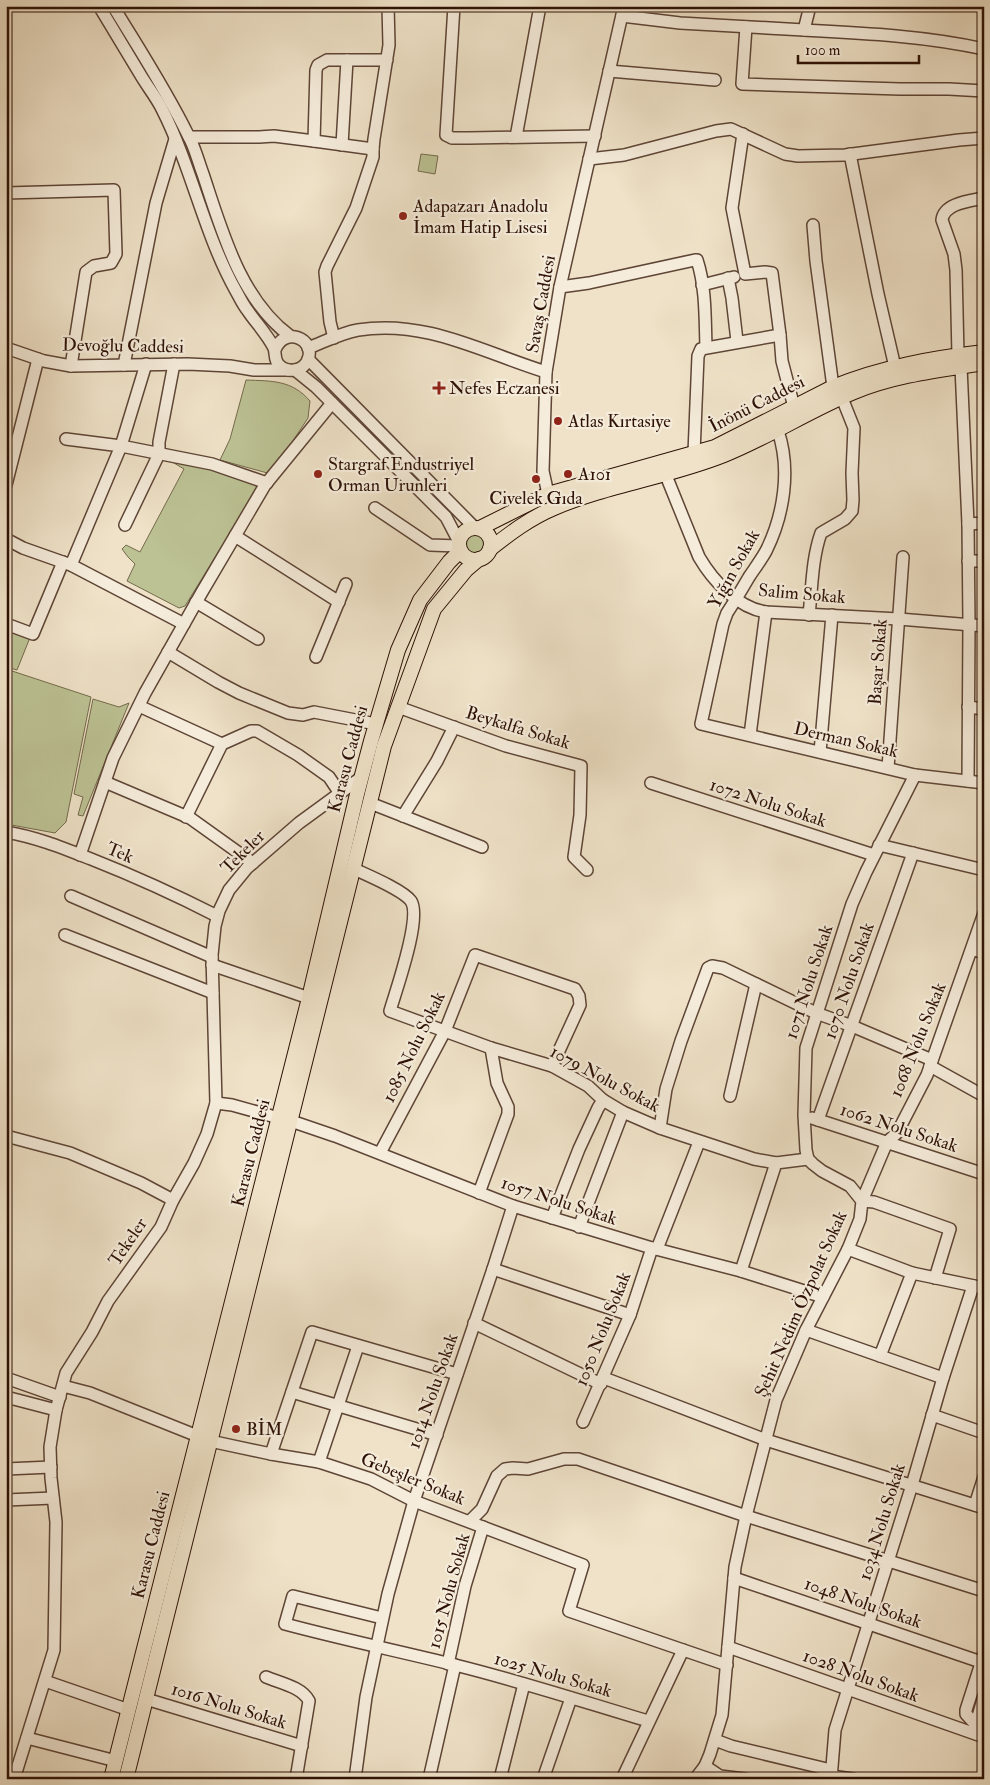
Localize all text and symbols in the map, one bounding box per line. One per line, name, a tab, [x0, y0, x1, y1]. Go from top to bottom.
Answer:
scale bar	[798, 32, 919, 64]
text: 100 m	[805, 41, 841, 60]
place label: Adapazarı Anadolu İmam Hatip Lisesi	[412, 195, 548, 239]
marker: Adapazarı Anadolu İmam Hatip Lisesi	[397, 210, 409, 222]
street label: Savaş Caddesi	[521, 253, 561, 355]
street label: Devoğlu Caddesi	[62, 333, 184, 359]
street label: İnönü Caddesi	[705, 370, 809, 438]
place label: Nefes Eczanesi	[449, 377, 560, 400]
marker: Nefes Eczanesi	[433, 382, 445, 394]
place label: Atlas Kırtasiye	[567, 410, 671, 433]
marker: Atlas Kırtasiye	[552, 415, 564, 427]
place label: Stargraf Endustriyel Orman Urunleri	[328, 453, 475, 497]
place label: A101	[577, 463, 611, 486]
marker: Stargraf Endustriyel Orman Urunleri	[312, 468, 324, 480]
marker: A101	[562, 468, 574, 480]
marker: Civelek Gıda	[530, 473, 542, 485]
place label: Civelek Gıda	[489, 487, 583, 510]
street label: Yığın Sokak	[703, 525, 765, 613]
street label: Salim Sokak	[757, 579, 847, 609]
street label: Başar Sokak	[864, 618, 893, 706]
street label: Beykalfa Sokak	[463, 701, 573, 755]
street label: Karasu Caddesi	[323, 703, 373, 815]
street label: Derman Sokak	[792, 717, 901, 763]
street label: 1072 Nolu Sokak	[707, 773, 830, 833]
street label: Tekeler	[216, 825, 270, 879]
street label: Tek	[103, 837, 137, 869]
street label: 1070 Nolu Sokak	[818, 919, 880, 1042]
street label: 1071 Nolu Sokak	[780, 921, 838, 1042]
street label: 1068 Nolu Sokak	[885, 979, 952, 1101]
street label: 1085 Nolu Sokak	[377, 987, 451, 1106]
street label: 1079 Nolu Sokak	[546, 1040, 665, 1118]
street label: Karasu Caddesi	[227, 1097, 276, 1209]
street label: 1062 Nolu Sokak	[837, 1098, 961, 1158]
street label: 1057 Nolu Sokak	[498, 1171, 620, 1231]
street label: Şehit Nedim Özpolat Sokak	[749, 1207, 853, 1401]
street label: Tekeler	[104, 1213, 153, 1271]
street label: 1050 Nolu Sokak	[570, 1268, 637, 1390]
street label: 1014 Nolu Sokak	[403, 1330, 464, 1452]
place label: BİM	[246, 1418, 282, 1441]
marker: BİM	[230, 1423, 242, 1435]
street label: Gebeşler Sokak	[357, 1448, 469, 1511]
street label: 1034 Nolu Sokak	[853, 1460, 911, 1583]
street label: Karasu Caddesi	[127, 1489, 176, 1601]
street label: 1015 Nolu Sokak	[423, 1530, 476, 1651]
street label: 1048 Nolu Sokak	[801, 1572, 925, 1634]
street label: 1028 Nolu Sokak	[800, 1644, 923, 1708]
street label: 1025 Nolu Sokak	[492, 1647, 615, 1703]
street label: 1016 Nolu Sokak	[168, 1678, 290, 1735]

